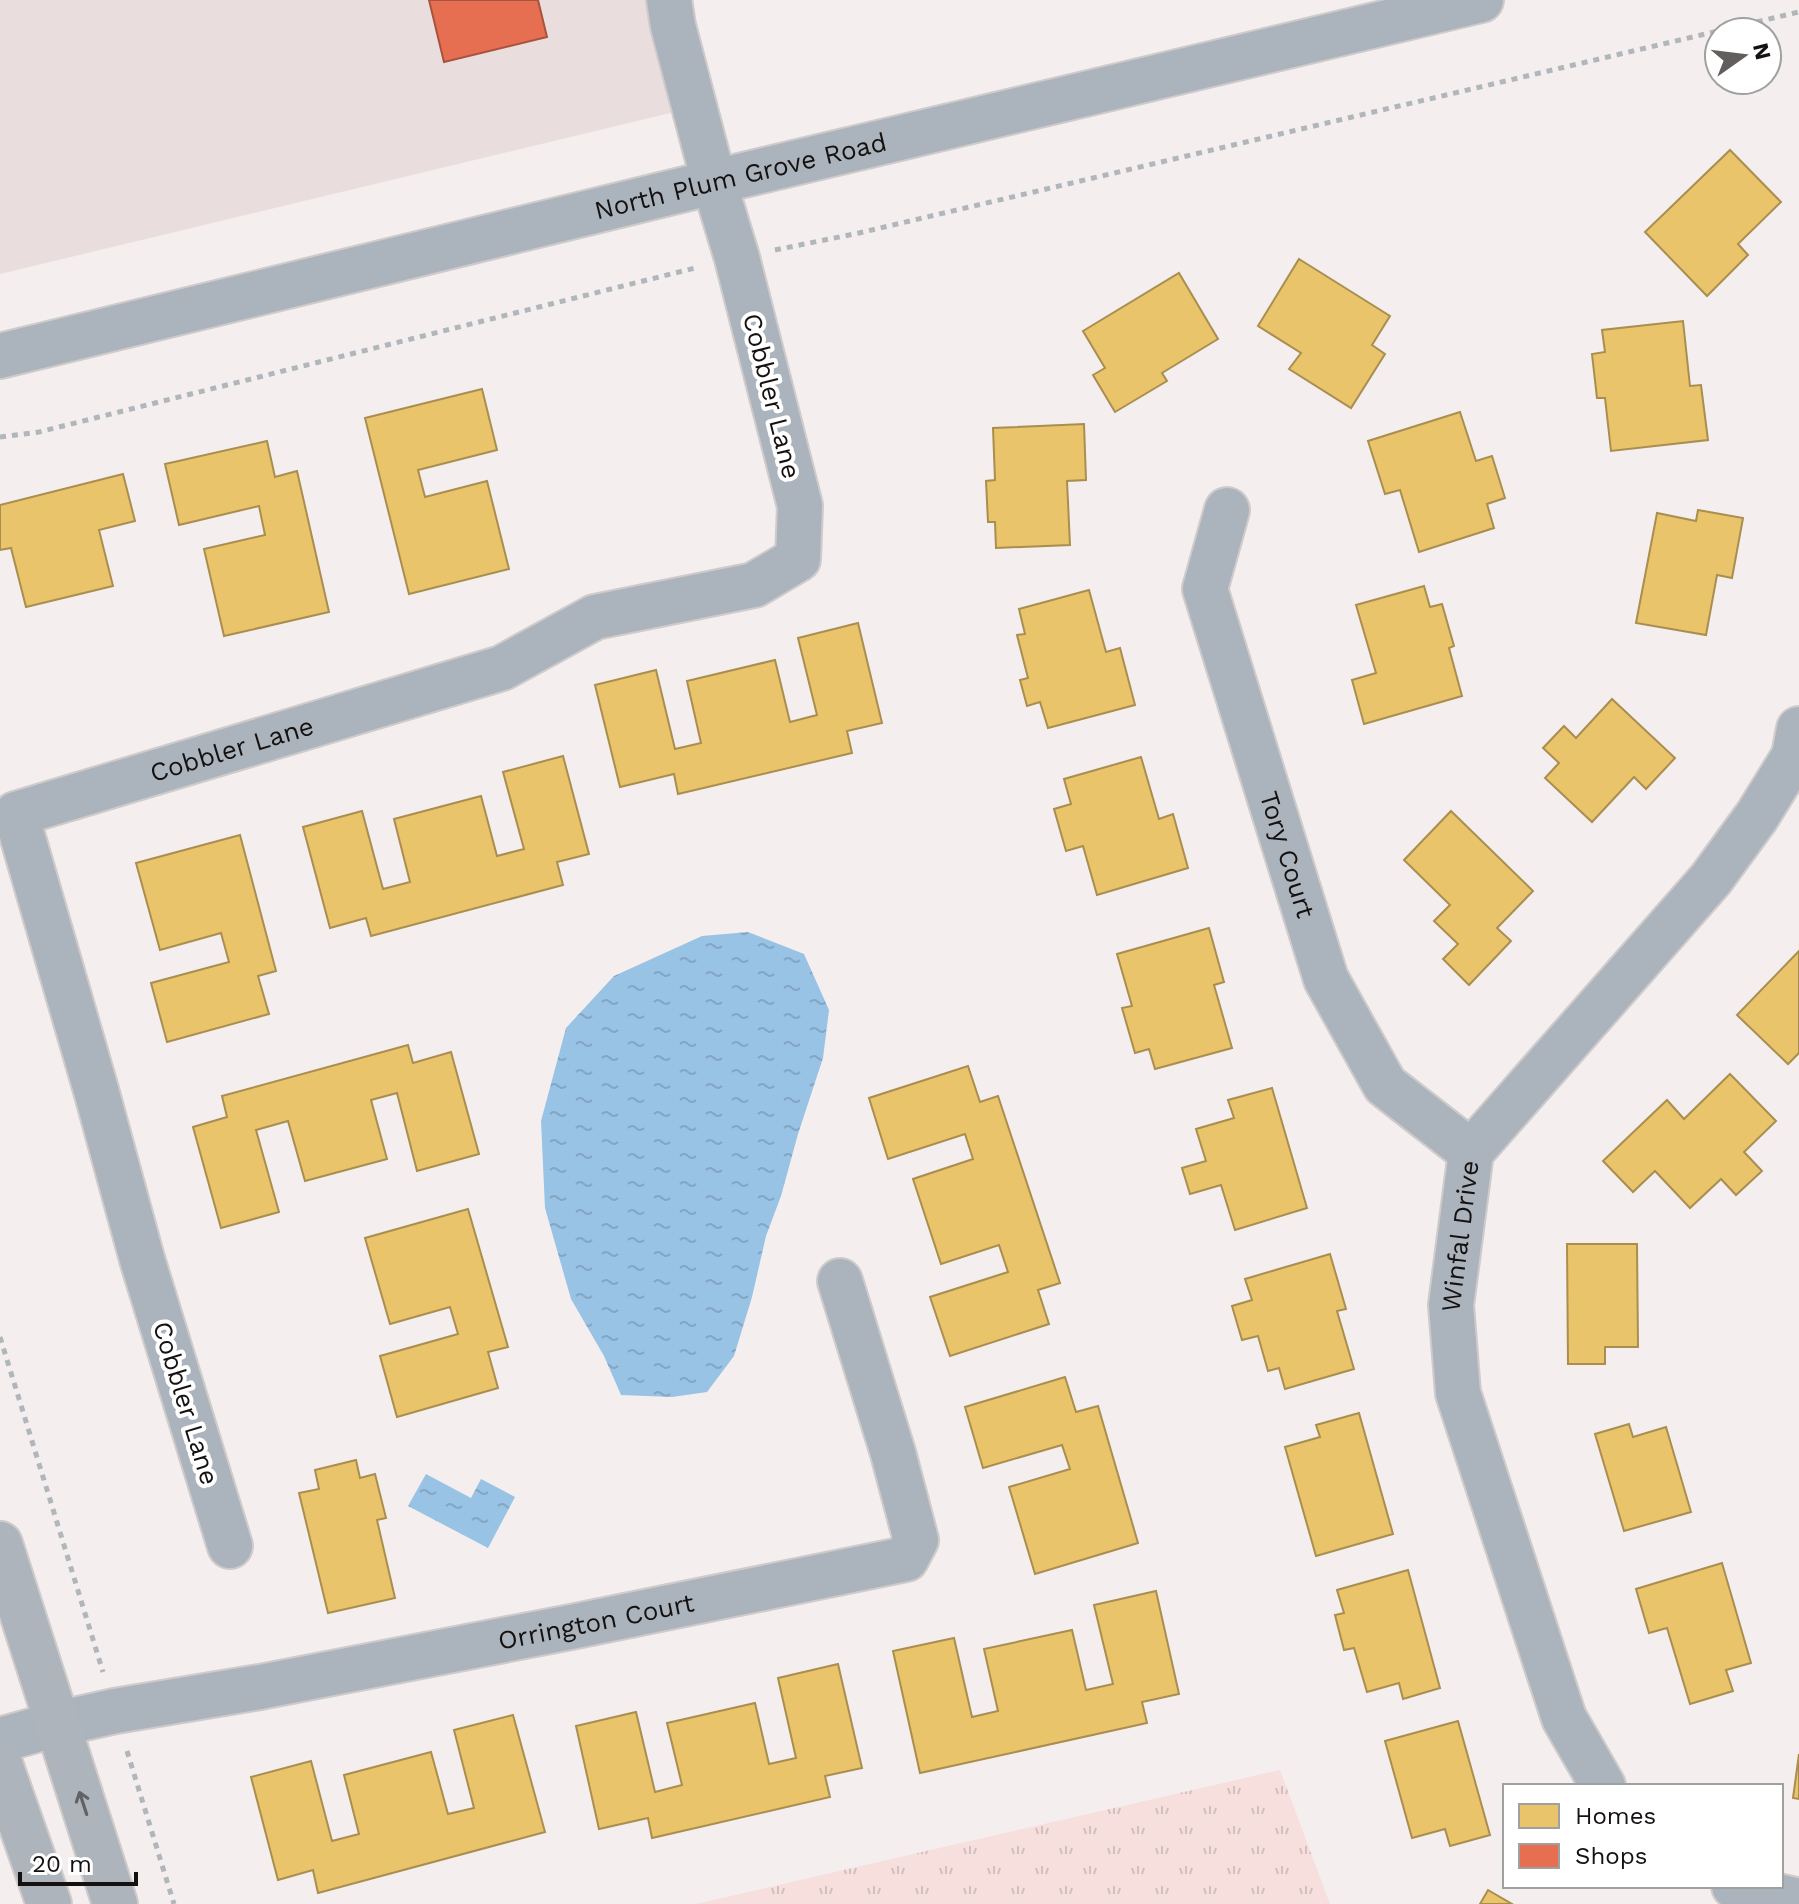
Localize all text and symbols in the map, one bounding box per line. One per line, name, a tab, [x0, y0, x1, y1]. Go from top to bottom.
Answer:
north arrow	[1703, 16, 1783, 96]
text: N	[1748, 40, 1776, 62]
street label: North Plum Grove Road	[591, 127, 889, 226]
street label: Cobbler Lane	[737, 310, 807, 482]
street label: Cobbler Lane	[146, 710, 317, 788]
street label: Tory Court	[1254, 788, 1321, 922]
street label: Winfal Drive	[1435, 1158, 1485, 1314]
street label: Cobbler Lane	[147, 1318, 225, 1488]
street label: Orrington Court	[496, 1587, 697, 1656]
legend	[1503, 1784, 1783, 1888]
one-way arrow	[74, 1791, 89, 1816]
text: Homes	[1575, 1802, 1656, 1830]
scale bar	[20, 1836, 136, 1886]
text: Shops	[1575, 1842, 1647, 1870]
text: 20 m	[32, 1850, 92, 1878]

